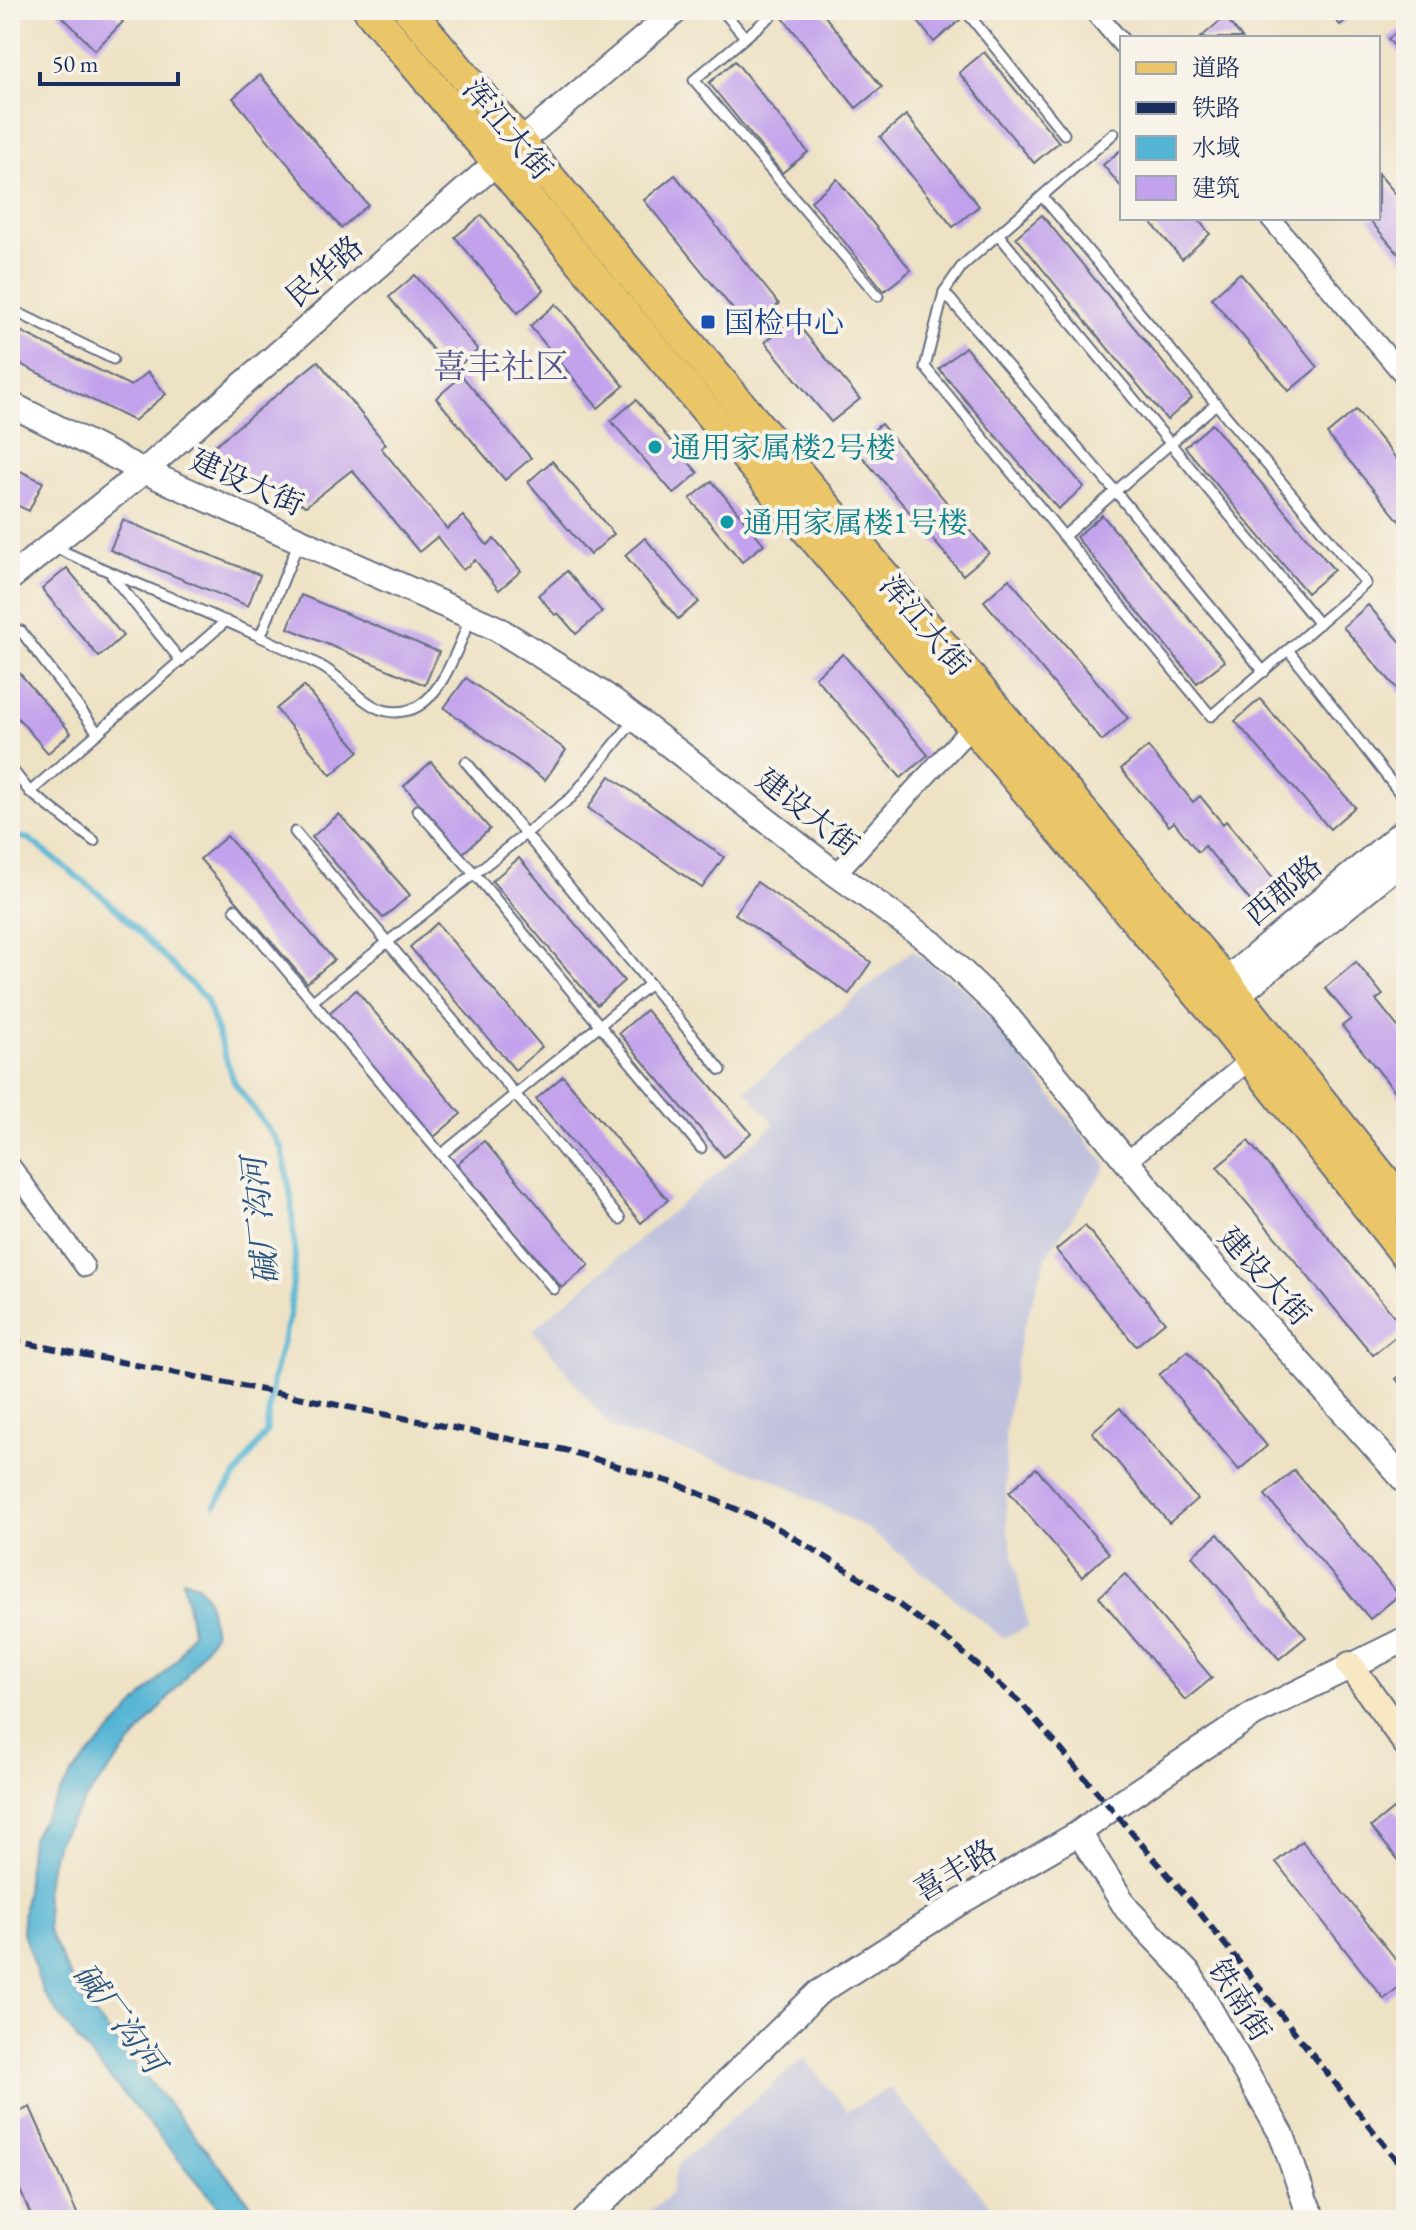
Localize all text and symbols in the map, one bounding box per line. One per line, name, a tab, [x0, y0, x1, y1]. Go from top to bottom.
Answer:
scale bar	[40, 36, 178, 86]
legend	[1120, 36, 1380, 220]
text: 50 m	[52, 48, 99, 79]
text: 道路	[1192, 52, 1240, 83]
street label: 浑江大街	[454, 71, 562, 187]
text: 铁路	[1192, 92, 1240, 123]
text: 水域	[1192, 132, 1240, 163]
text: 建筑	[1192, 172, 1240, 203]
street label: 民华路	[277, 227, 371, 315]
place label: 国检中心	[724, 303, 844, 342]
marker: 国检中心	[699, 313, 717, 331]
district label: 喜丰社区	[433, 344, 569, 388]
place label: 通用家属楼2号楼	[671, 428, 895, 467]
marker: 通用家属楼2号楼	[646, 438, 664, 456]
street label: 建设大街	[184, 440, 310, 524]
place label: 通用家属楼1号楼	[743, 503, 967, 542]
marker: 通用家属楼1号楼	[718, 513, 736, 531]
street label: 浑江大街	[871, 567, 979, 683]
street label: 建设大街	[749, 760, 867, 864]
street label: 西郡路	[1236, 846, 1330, 934]
water label: 碱厂沟河	[232, 1150, 288, 1287]
street label: 建设大街	[1210, 1218, 1320, 1334]
street label: 喜丰路	[906, 1830, 1004, 1910]
street label: 铁南街	[1200, 1952, 1280, 2048]
water label: 碱厂沟河	[64, 1954, 177, 2086]

